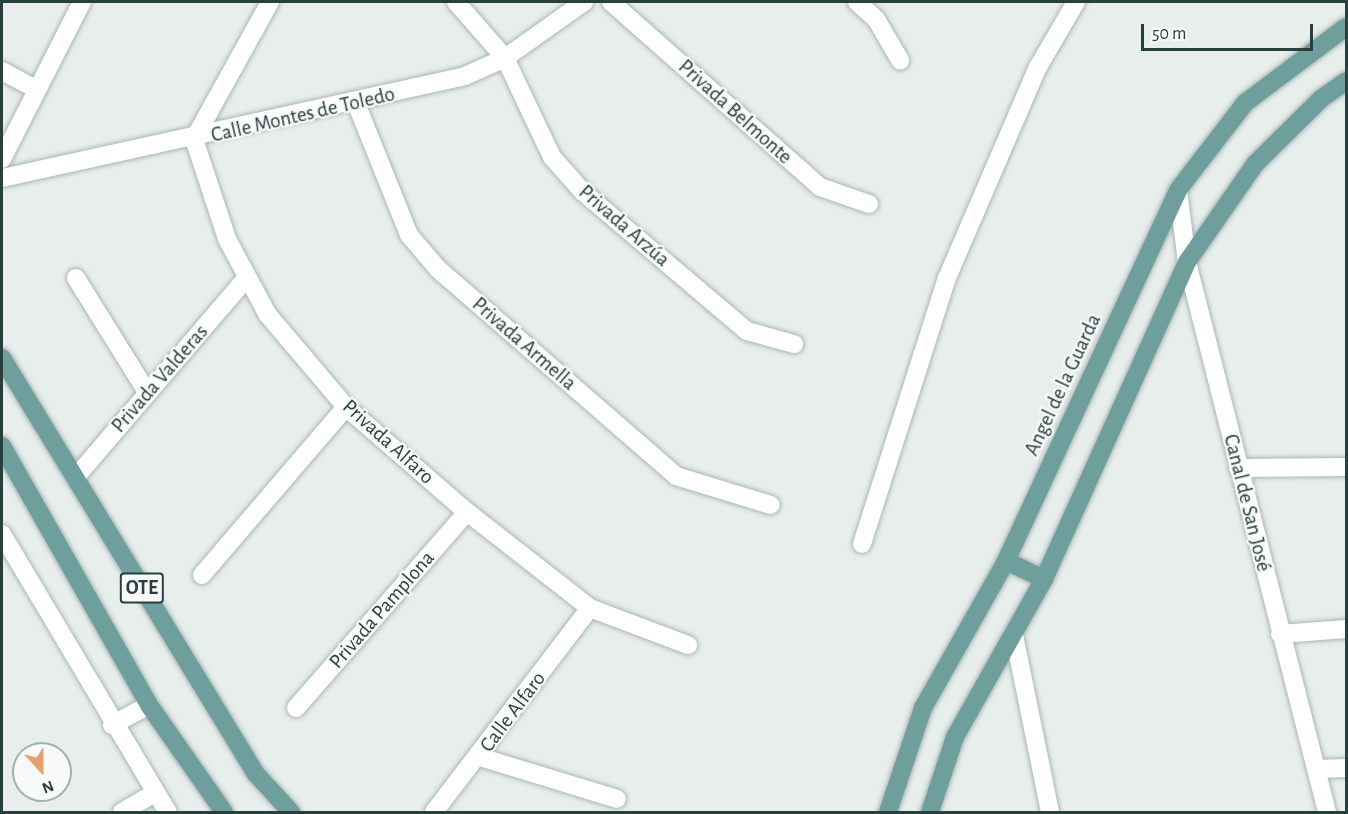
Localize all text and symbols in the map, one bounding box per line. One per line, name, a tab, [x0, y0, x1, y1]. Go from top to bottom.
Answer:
scale bar	[1144, 12, 1316, 50]
text: 50 m	[1152, 25, 1186, 43]
street label: Privada Belmonte	[673, 54, 797, 170]
street label: Calle Montes de Toledo	[209, 82, 397, 148]
street label: Privada Arzúa	[573, 180, 675, 272]
street label: Privada Armella	[467, 292, 581, 396]
street label: Angel de la Guarda	[1019, 310, 1107, 460]
street label: Privada Valderas	[106, 320, 214, 438]
street label: Privada Alfaro	[337, 394, 439, 490]
street label: Canal de San José	[1218, 432, 1276, 574]
street label: Privada Pamplona	[324, 546, 440, 674]
road number: OTE	[120, 571, 164, 605]
street label: Calle Alfaro	[475, 667, 551, 757]
north arrow	[12, 742, 72, 802]
text: N	[40, 777, 56, 796]

